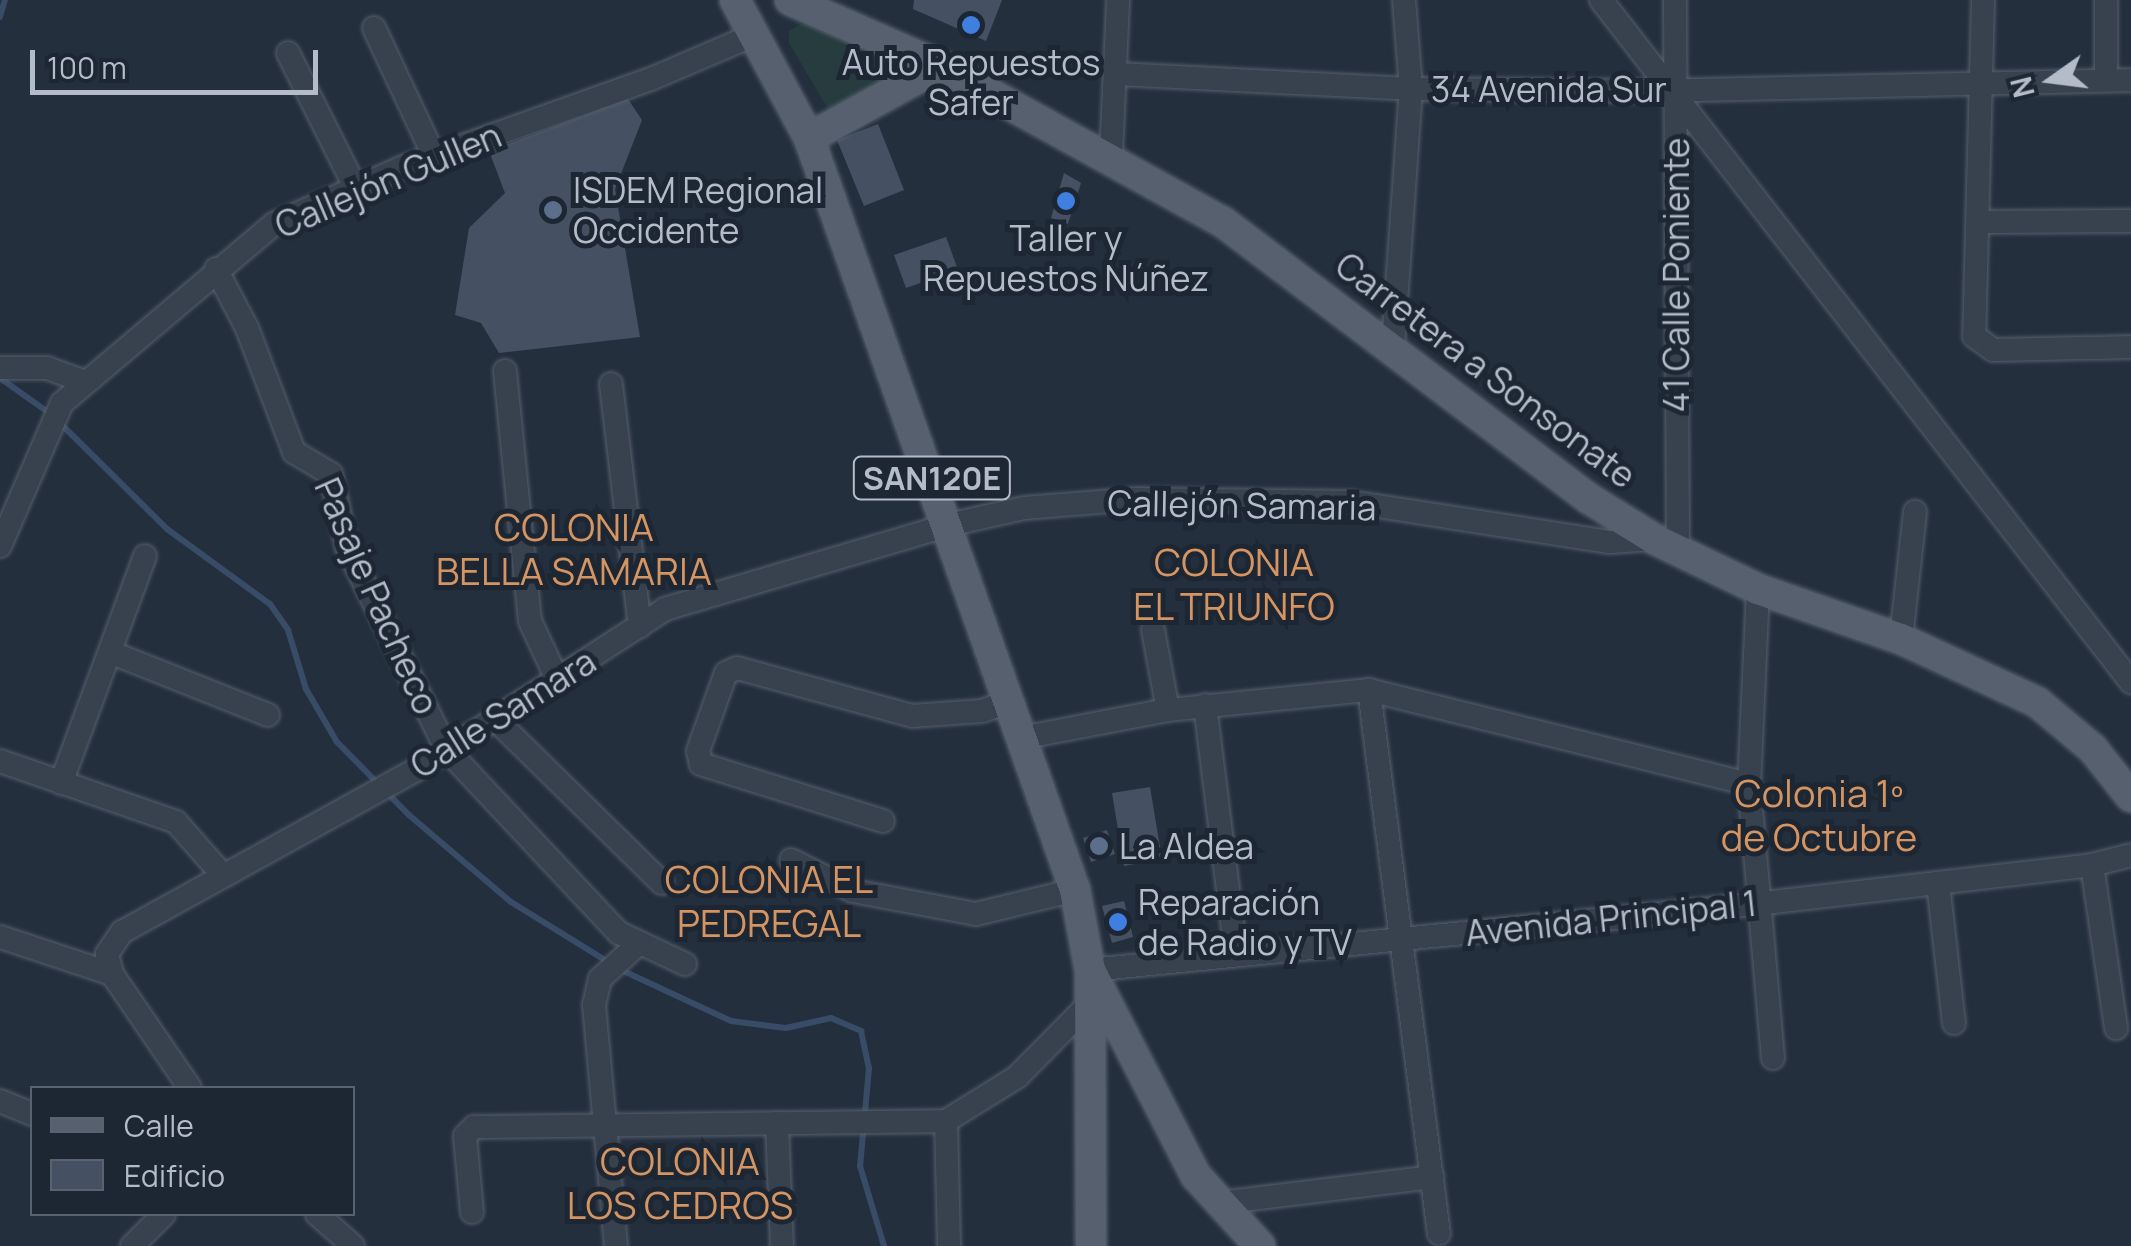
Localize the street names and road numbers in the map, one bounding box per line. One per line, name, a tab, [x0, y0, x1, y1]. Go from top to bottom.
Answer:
street label: 34 Avenida Sur	[1431, 68, 1667, 110]
street label: Callejón Gullen	[269, 114, 507, 246]
street label: 41 Calle Poniente	[1655, 138, 1697, 412]
street label: Carretera a Sonsonate	[1328, 244, 1644, 496]
road number: SAN120E	[852, 451, 1012, 505]
street label: Pasaje Pacheco	[306, 472, 448, 720]
street label: Callejón Samaria	[1107, 482, 1377, 528]
street label: Calle Samara	[403, 640, 603, 786]
street label: Avenida Principal 1	[1463, 882, 1759, 954]

